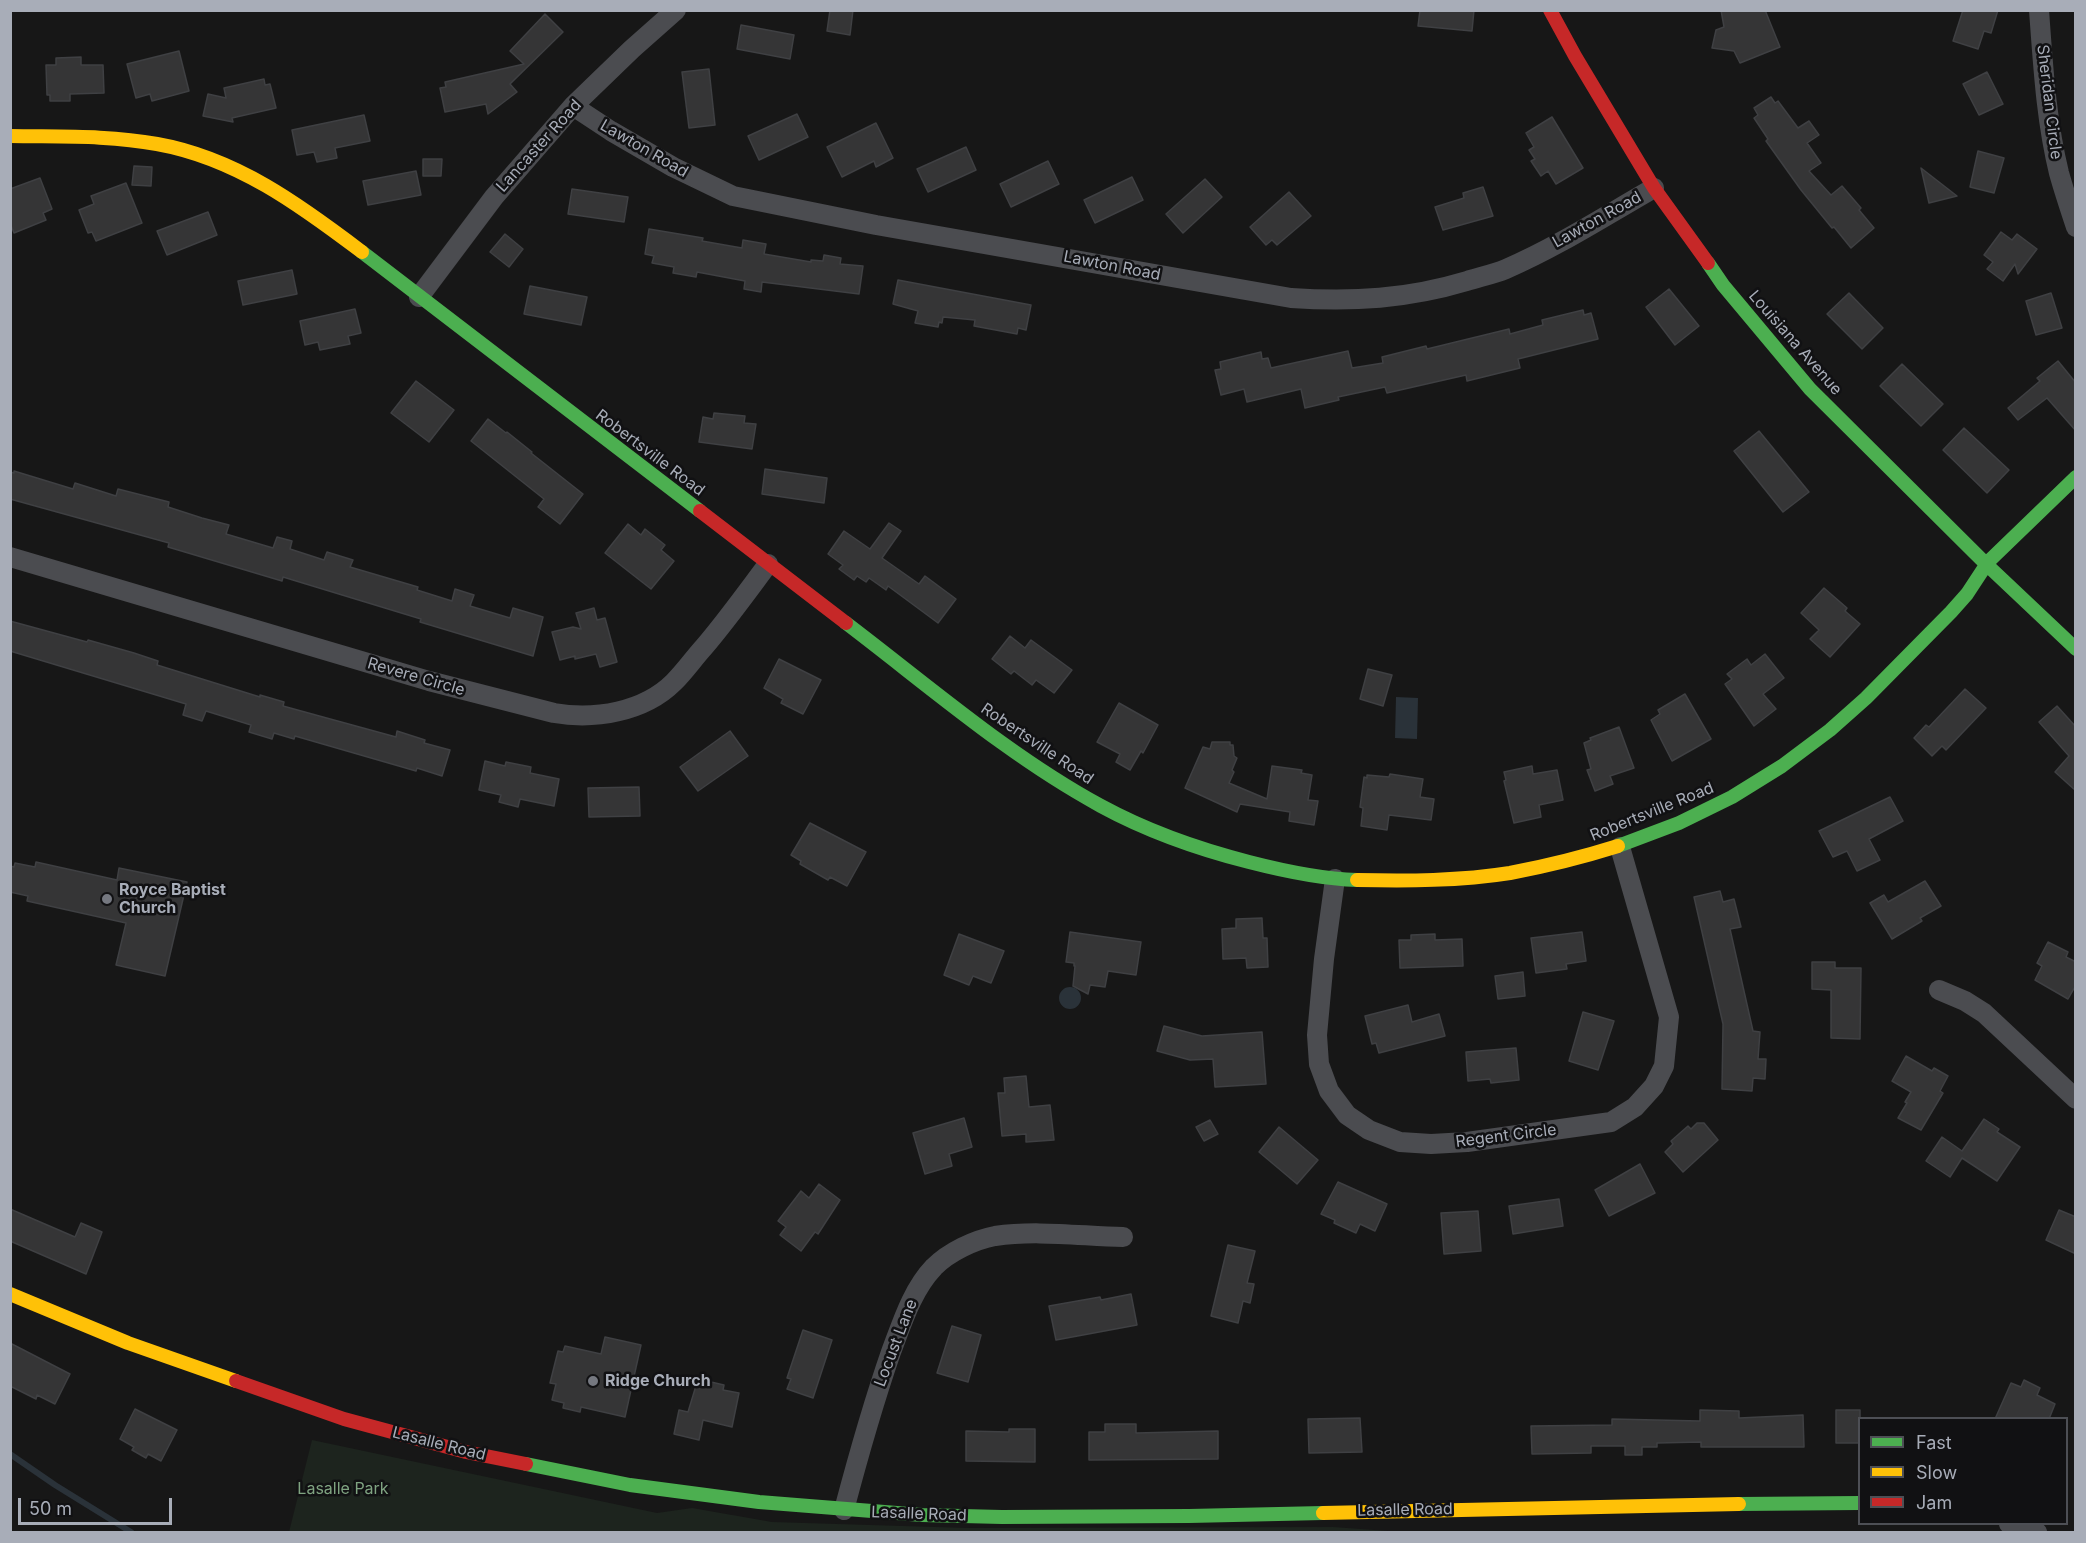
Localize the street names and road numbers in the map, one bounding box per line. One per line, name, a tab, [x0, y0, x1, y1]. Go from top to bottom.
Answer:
street label: Sheridan Circle	[2032, 43, 2066, 161]
street label: Lancaster Road	[492, 96, 586, 196]
street label: Lawton Road	[597, 116, 691, 182]
street label: Lawton Road	[1549, 188, 1645, 252]
street label: Lawton Road	[1062, 247, 1162, 285]
street label: Louisiana Avenue	[1744, 287, 1846, 399]
street label: Robertsville Road	[592, 406, 708, 500]
street label: Revere Circle	[365, 654, 467, 700]
street label: Robertsville Road	[977, 699, 1097, 789]
street label: Robertsville Road	[1587, 778, 1717, 846]
street label: Regent Circle	[1455, 1120, 1557, 1152]
street label: Locust Lane	[871, 1297, 921, 1389]
street label: Lasalle Road	[390, 1423, 488, 1465]
street label: Lasalle Road	[1357, 1500, 1453, 1520]
street label: Lasalle Road	[871, 1503, 967, 1525]

